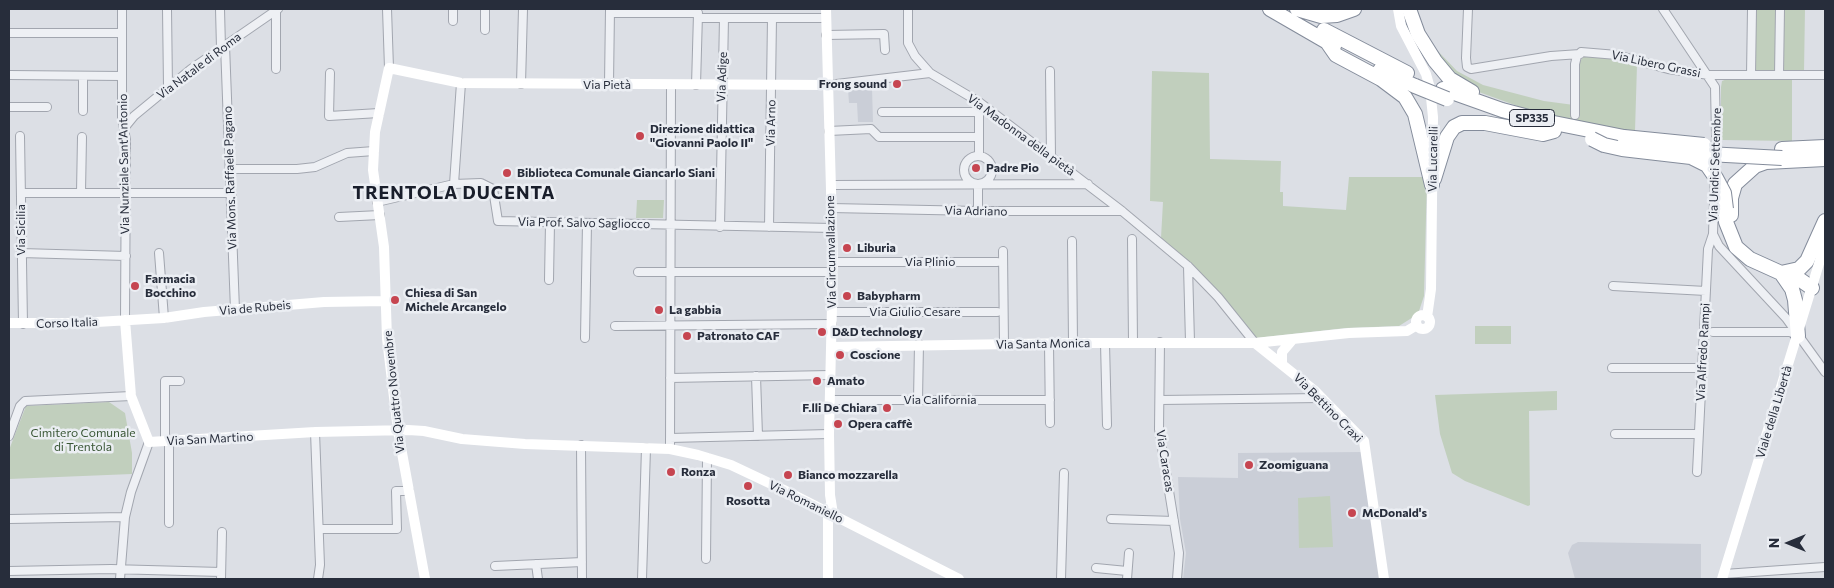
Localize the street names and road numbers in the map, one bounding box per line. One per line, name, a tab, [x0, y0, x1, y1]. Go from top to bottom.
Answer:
street label: Via Natale di Roma	[154, 30, 244, 102]
street label: Via Libero Grassi	[1610, 47, 1702, 81]
street label: Via Adige	[714, 51, 730, 103]
street label: Via Pietà	[583, 78, 631, 92]
street label: Via Madonna della pietà	[964, 91, 1078, 179]
street label: Via Nunziale Sant'Antonio	[116, 94, 132, 234]
street label: Via Arno	[763, 99, 779, 147]
street label: Via Mons. Raffaele Pagano	[220, 106, 240, 250]
street label: Via Undici Settembre	[1706, 107, 1724, 223]
road number: SP335	[1510, 110, 1554, 126]
street label: Via Lucarelli	[1425, 126, 1441, 192]
street label: Via Circumvallazione	[823, 195, 839, 309]
street label: Via Adriano	[944, 203, 1008, 219]
street label: Via Sicilia	[14, 204, 28, 256]
street label: Via Prof. Salvo Sagliocco	[518, 215, 650, 231]
street label: Via Plinio	[905, 255, 955, 269]
street label: Via de Rubeis	[218, 298, 292, 318]
street label: Via Alfredo Rampi	[1693, 303, 1713, 401]
street label: Via Giulio Cesare	[869, 305, 961, 319]
street label: Corso Italia	[36, 315, 98, 331]
street label: Via Quattro Novembre	[380, 330, 408, 454]
street label: Via Santa Monica	[996, 336, 1090, 352]
street label: Viale della Libertà	[1753, 364, 1795, 460]
street label: Via Bettino Craxi	[1290, 370, 1366, 446]
street label: Via California	[903, 393, 977, 407]
street label: Via Caracas	[1153, 429, 1177, 493]
street label: Via San Martino	[166, 430, 254, 448]
street label: Via Romaniello	[766, 478, 846, 526]

